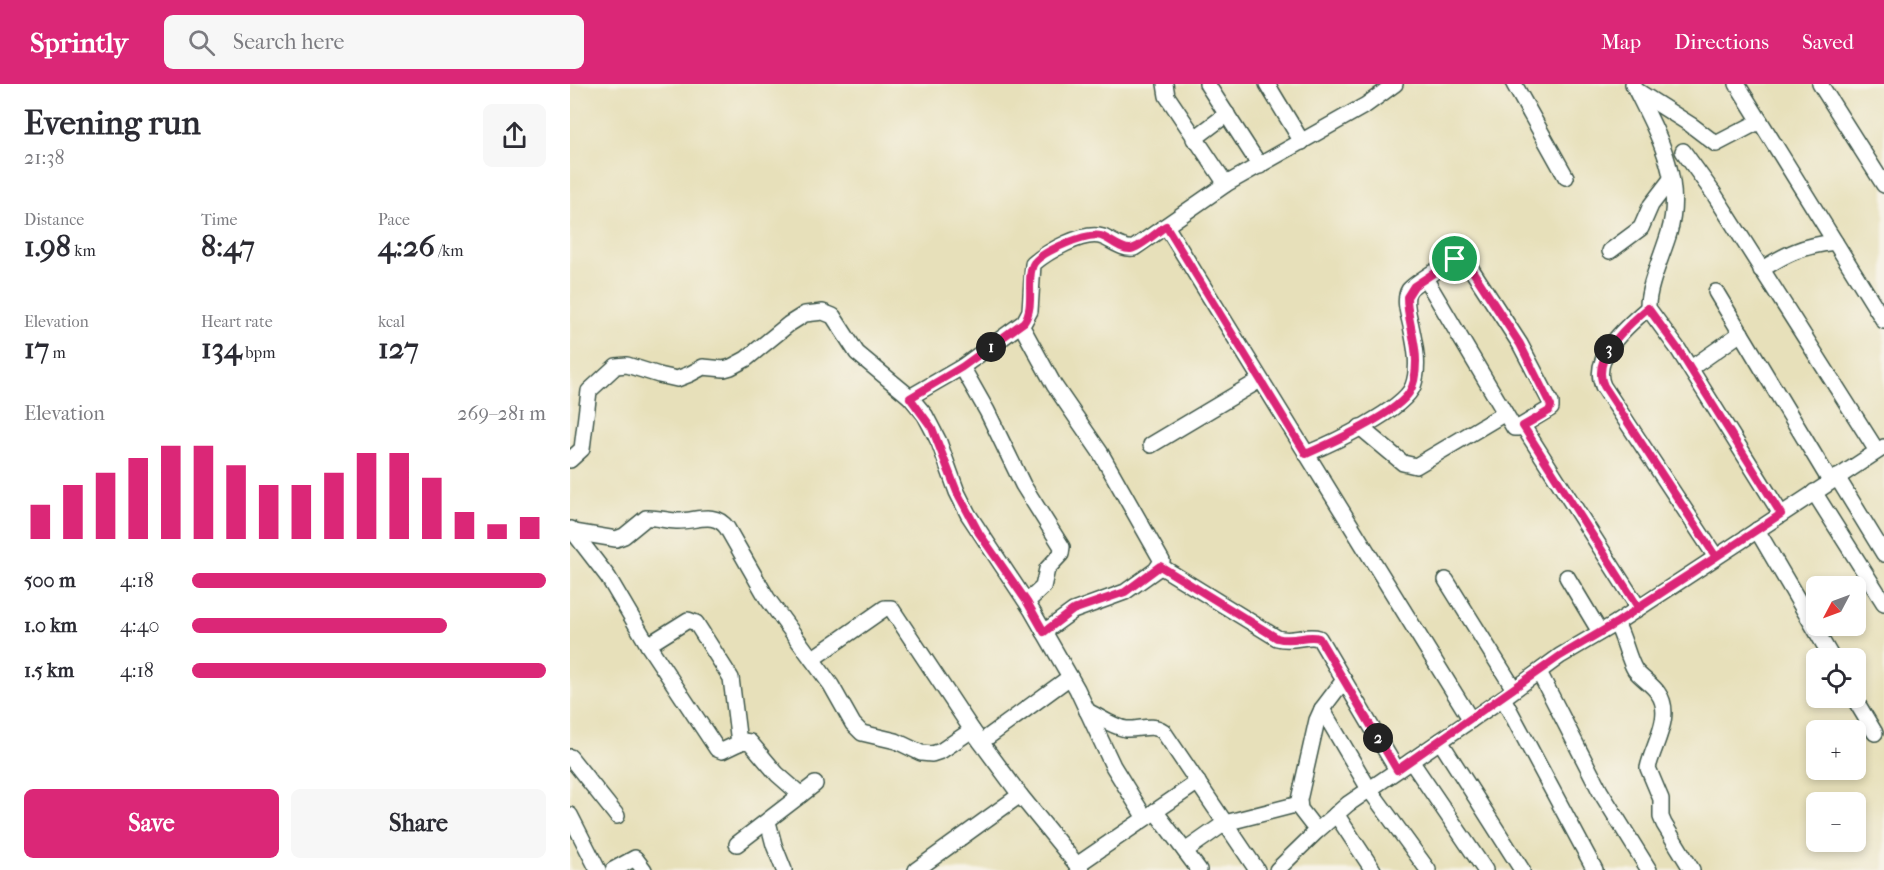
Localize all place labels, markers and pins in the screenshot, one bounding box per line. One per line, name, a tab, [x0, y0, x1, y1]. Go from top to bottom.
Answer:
pin	[1429, 233, 1480, 284]
pin: 1	[976, 332, 1006, 362]
pin: 3	[1594, 334, 1624, 364]
pin: 2	[1363, 723, 1393, 753]

